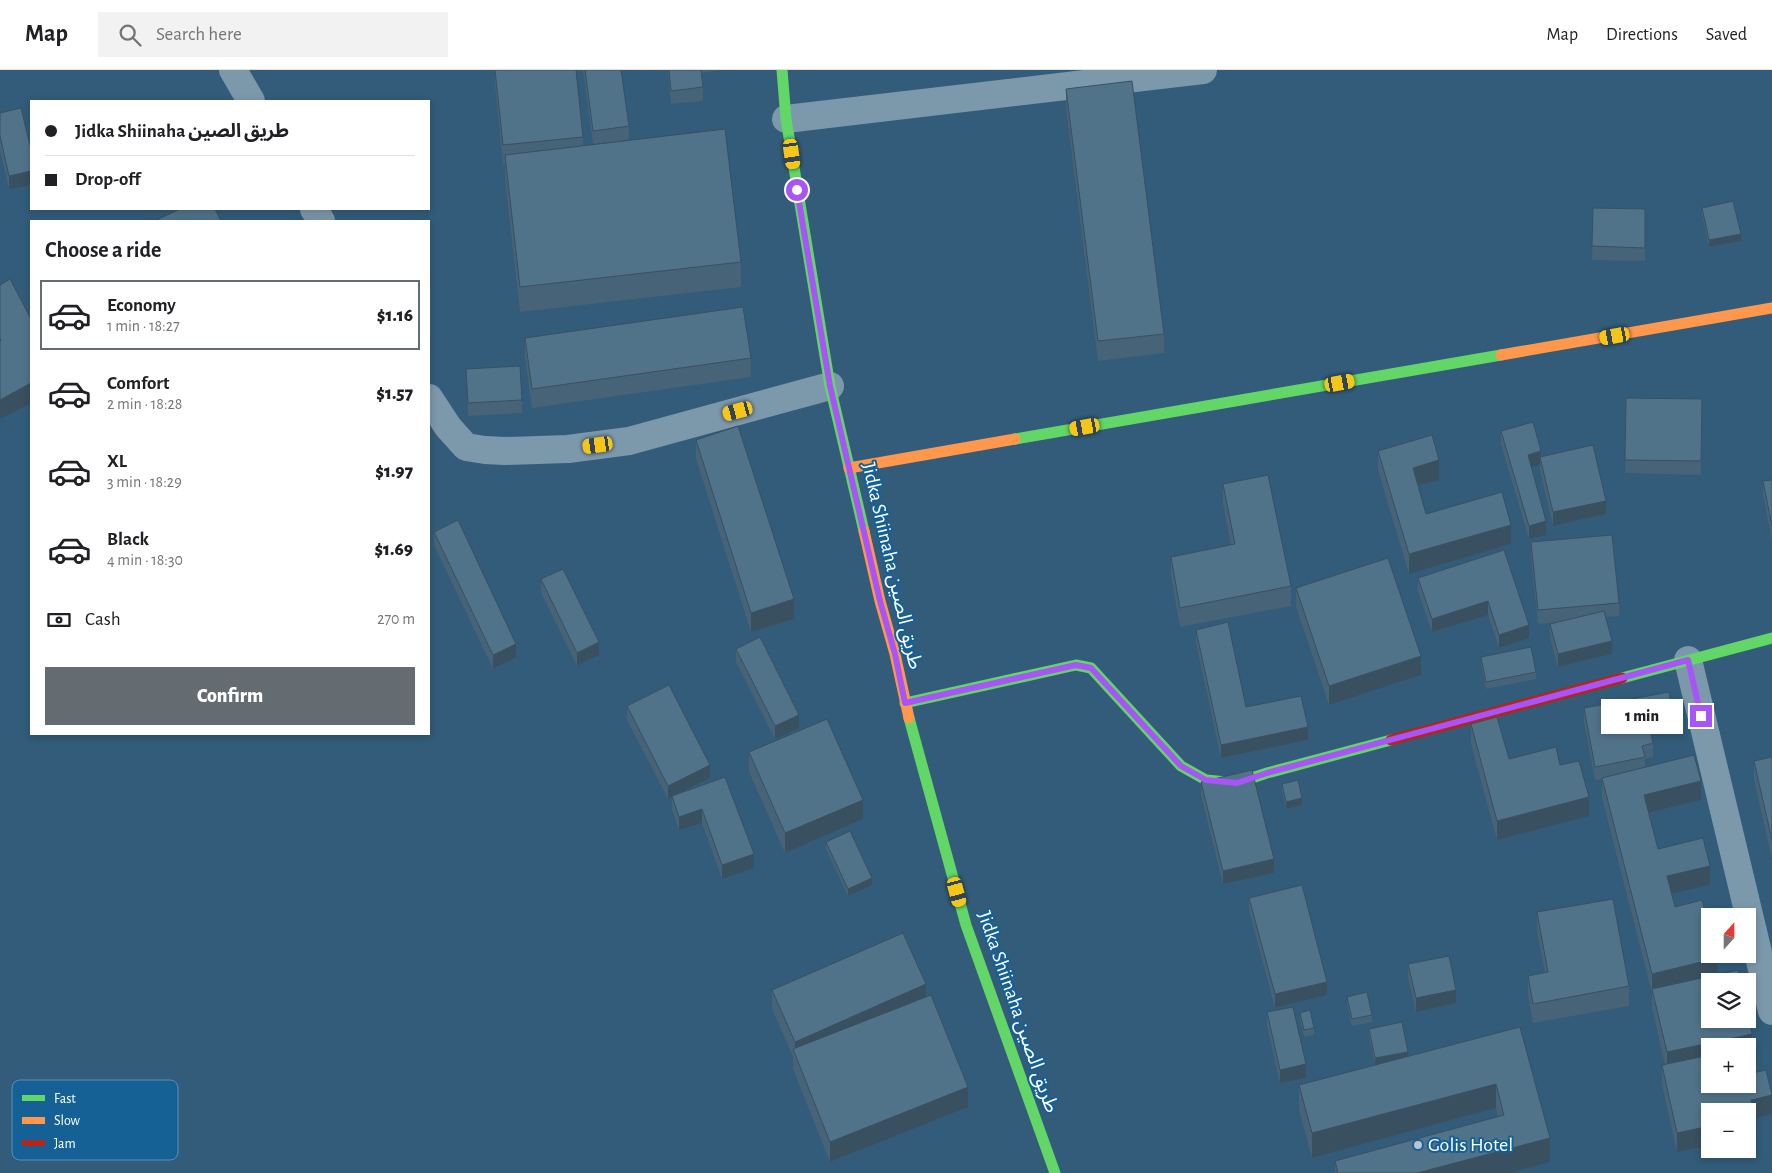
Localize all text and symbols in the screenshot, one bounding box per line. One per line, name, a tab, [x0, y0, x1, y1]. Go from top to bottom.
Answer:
search box	[98, 12, 448, 57]
icon: search	[116, 21, 144, 49]
text: Map	[25, 22, 68, 46]
text: Search here	[156, 25, 242, 44]
text: Map	[1547, 26, 1578, 44]
text: Directions	[1606, 26, 1678, 44]
text: Saved	[1706, 26, 1747, 44]
text: Jidka Shiinaha طريق الصين	[75, 122, 289, 141]
car	[782, 138, 801, 170]
text: Drop-off	[75, 170, 140, 189]
route start	[786, 179, 808, 201]
text: Choose a ride	[45, 239, 161, 261]
icon: car	[47, 293, 92, 338]
text: Economy	[107, 296, 176, 315]
text: $1.16	[377, 306, 413, 325]
text: 1 min · 18:27	[107, 318, 180, 334]
car	[1598, 326, 1631, 346]
icon: car	[47, 371, 92, 416]
car	[1323, 373, 1356, 393]
text: Comfort	[107, 374, 169, 393]
text: $1.57	[376, 384, 413, 403]
text: 2 min · 18:28	[107, 396, 182, 412]
car	[721, 400, 754, 422]
car	[1068, 417, 1101, 437]
car	[582, 435, 613, 455]
icon: car	[47, 449, 92, 494]
text: XL	[107, 452, 127, 471]
street label: Jidka Shiinaha طريق الصين	[856, 461, 926, 672]
text: $1.97	[375, 462, 413, 481]
text: 3 min · 18:29	[107, 474, 182, 490]
icon: car	[47, 527, 92, 572]
text: Black	[107, 530, 149, 549]
text: $1.69	[374, 540, 413, 559]
text: 4 min · 18:30	[107, 552, 183, 568]
icon: cash	[45, 606, 73, 634]
text: Cash	[85, 610, 121, 629]
text: 270 m	[377, 611, 415, 627]
button: Confirm	[45, 667, 415, 725]
callout: 1 min	[1601, 698, 1684, 734]
route end	[1690, 705, 1712, 727]
text: 1 min	[1625, 708, 1659, 724]
car	[945, 876, 968, 908]
north arrow	[1701, 908, 1756, 962]
map controls	[1701, 908, 1756, 1158]
street label: Jidka Shiinaha طريق الصين	[972, 909, 1062, 1116]
button: layers	[1701, 973, 1756, 1028]
button: +	[1701, 1038, 1756, 1093]
legend	[12, 1080, 178, 1160]
text: Fast	[54, 1092, 76, 1106]
button: −	[1701, 1103, 1756, 1158]
text: Slow	[54, 1114, 81, 1128]
place label: Golis Hotel	[1428, 1135, 1513, 1155]
text: Jam	[54, 1137, 76, 1151]
marker: Golis Hotel	[1412, 1139, 1424, 1151]

